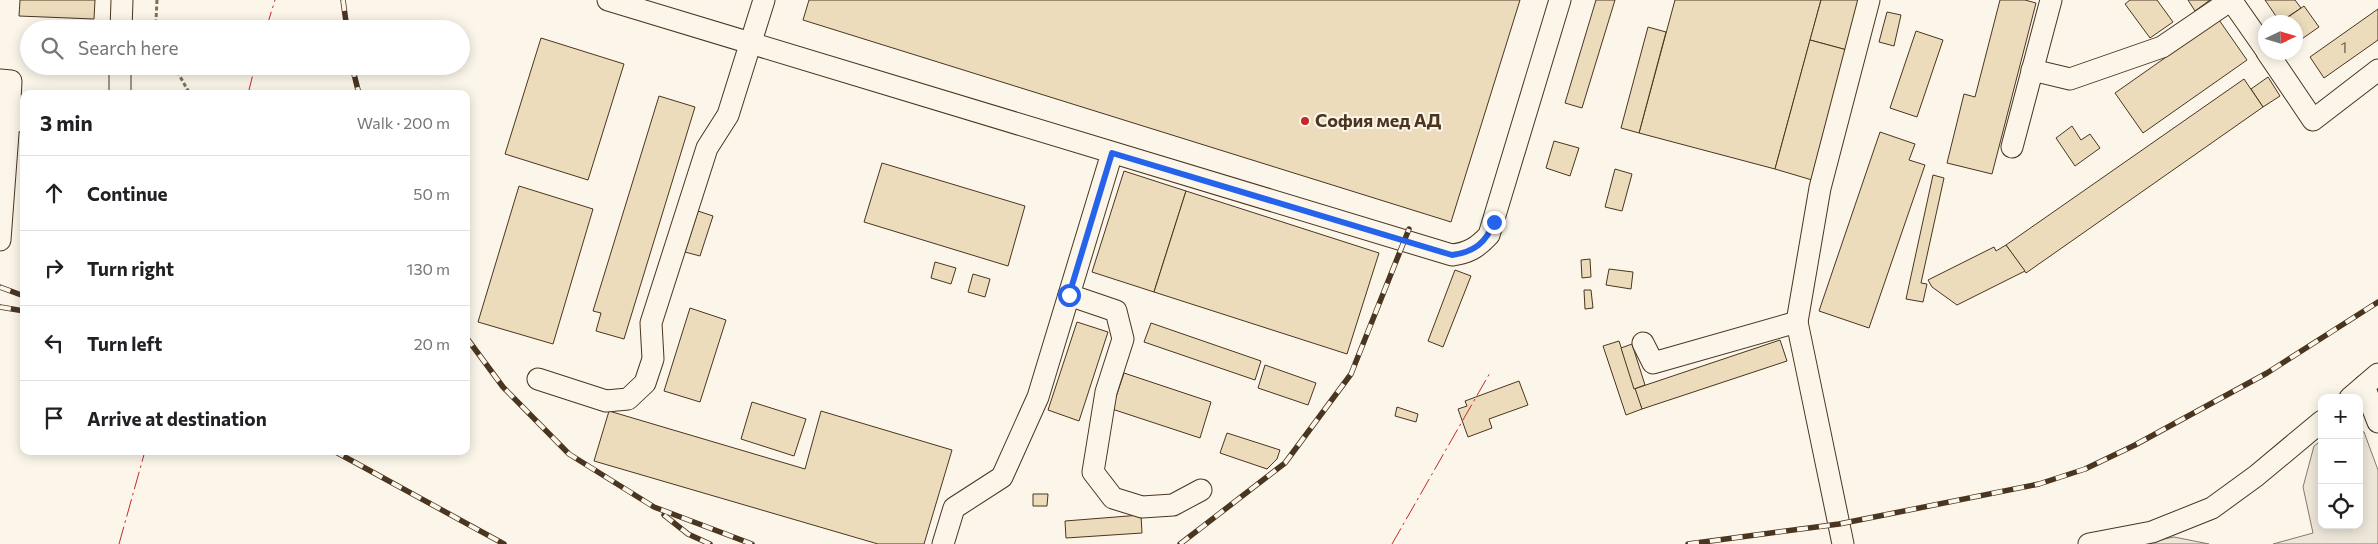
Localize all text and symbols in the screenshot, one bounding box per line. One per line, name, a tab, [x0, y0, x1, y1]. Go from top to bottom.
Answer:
north arrow	[2258, 15, 2303, 60]
search box	[20, 20, 470, 75]
icon: search	[38, 34, 66, 62]
text: Search here	[78, 36, 178, 59]
house number: 1	[2341, 38, 2347, 56]
place label: София мед АД	[1315, 109, 1442, 131]
text: 3 min	[40, 110, 93, 135]
text: Walk · 200 m	[357, 113, 450, 132]
marker: София мед АД	[1299, 115, 1311, 127]
icon: ahead	[40, 179, 68, 207]
text: Continue	[87, 182, 167, 205]
text: 50 m	[413, 184, 450, 203]
route end	[1483, 211, 1506, 234]
icon: right	[40, 254, 68, 282]
text: Turn right	[87, 257, 174, 280]
text: 130 m	[407, 259, 450, 278]
route start	[1058, 284, 1081, 307]
icon: left	[40, 329, 68, 357]
text: Turn left	[87, 332, 162, 355]
text: 20 m	[414, 334, 450, 353]
map controls	[2318, 394, 2363, 529]
button: +	[2318, 394, 2363, 439]
icon: arrive	[40, 404, 68, 432]
text: Arrive at destination	[87, 407, 267, 430]
button: −	[2318, 439, 2363, 484]
button: locate	[2318, 484, 2363, 529]

